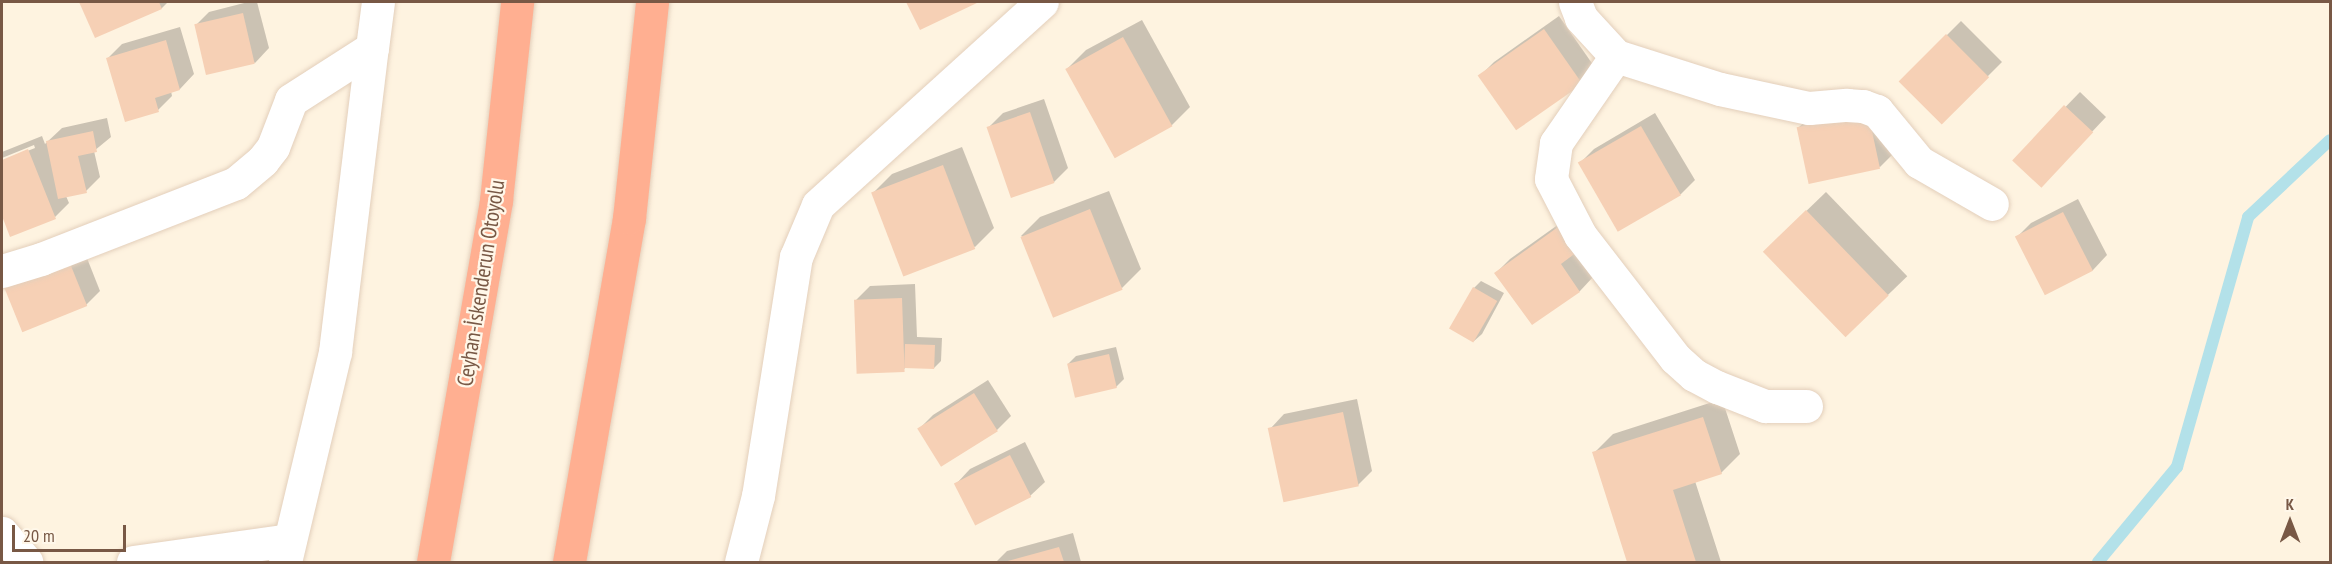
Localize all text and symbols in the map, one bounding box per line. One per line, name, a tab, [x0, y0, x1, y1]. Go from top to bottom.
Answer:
street label: Ceyhan-İskenderun Otoyolu	[452, 178, 510, 388]
north arrow	[2260, 492, 2320, 552]
text: K	[2286, 494, 2294, 514]
scale bar	[15, 513, 129, 551]
text: 20 m	[23, 524, 55, 547]

